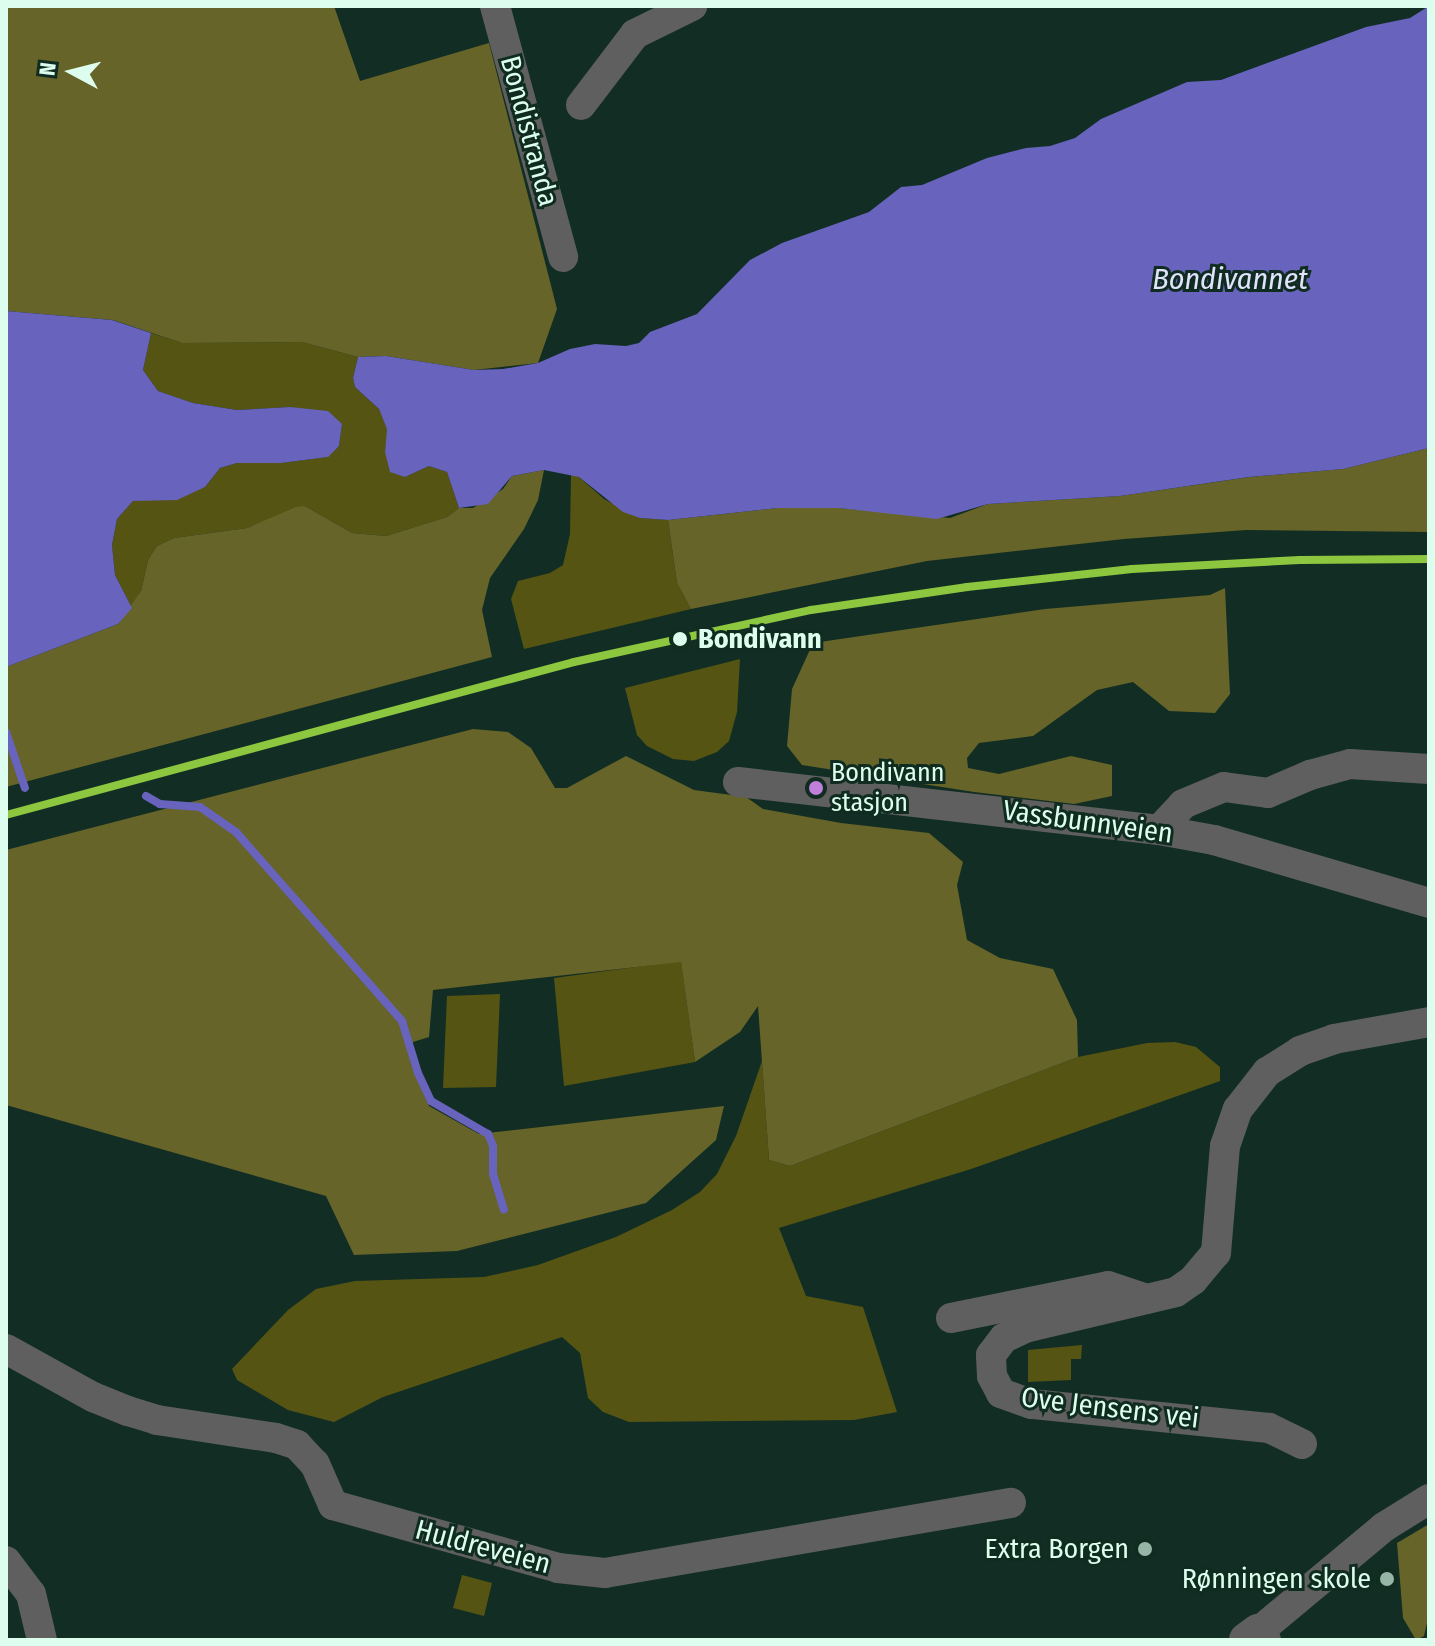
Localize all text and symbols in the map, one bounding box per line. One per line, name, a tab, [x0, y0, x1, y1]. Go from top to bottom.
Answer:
north arrow	[32, 32, 112, 112]
street label: Bondistranda	[493, 52, 565, 210]
text: N	[33, 61, 62, 77]
water label: Bondivannet	[1152, 261, 1308, 297]
place label: Bondivann	[698, 622, 822, 656]
marker: Bondivann	[669, 628, 691, 650]
place label: Bondivann stasjon	[831, 757, 944, 818]
marker: Bondivann stasjon	[808, 780, 824, 796]
street label: Vassbunnveien	[1001, 793, 1175, 851]
street label: Ove Jensens vei	[1019, 1380, 1201, 1436]
street label: Huldreveien	[412, 1513, 554, 1581]
place label: Extra Borgen	[985, 1532, 1129, 1566]
marker: Extra Borgen	[1136, 1540, 1154, 1558]
place label: Rønningen skole	[1182, 1562, 1371, 1596]
marker: Rønningen skole	[1378, 1570, 1396, 1588]

